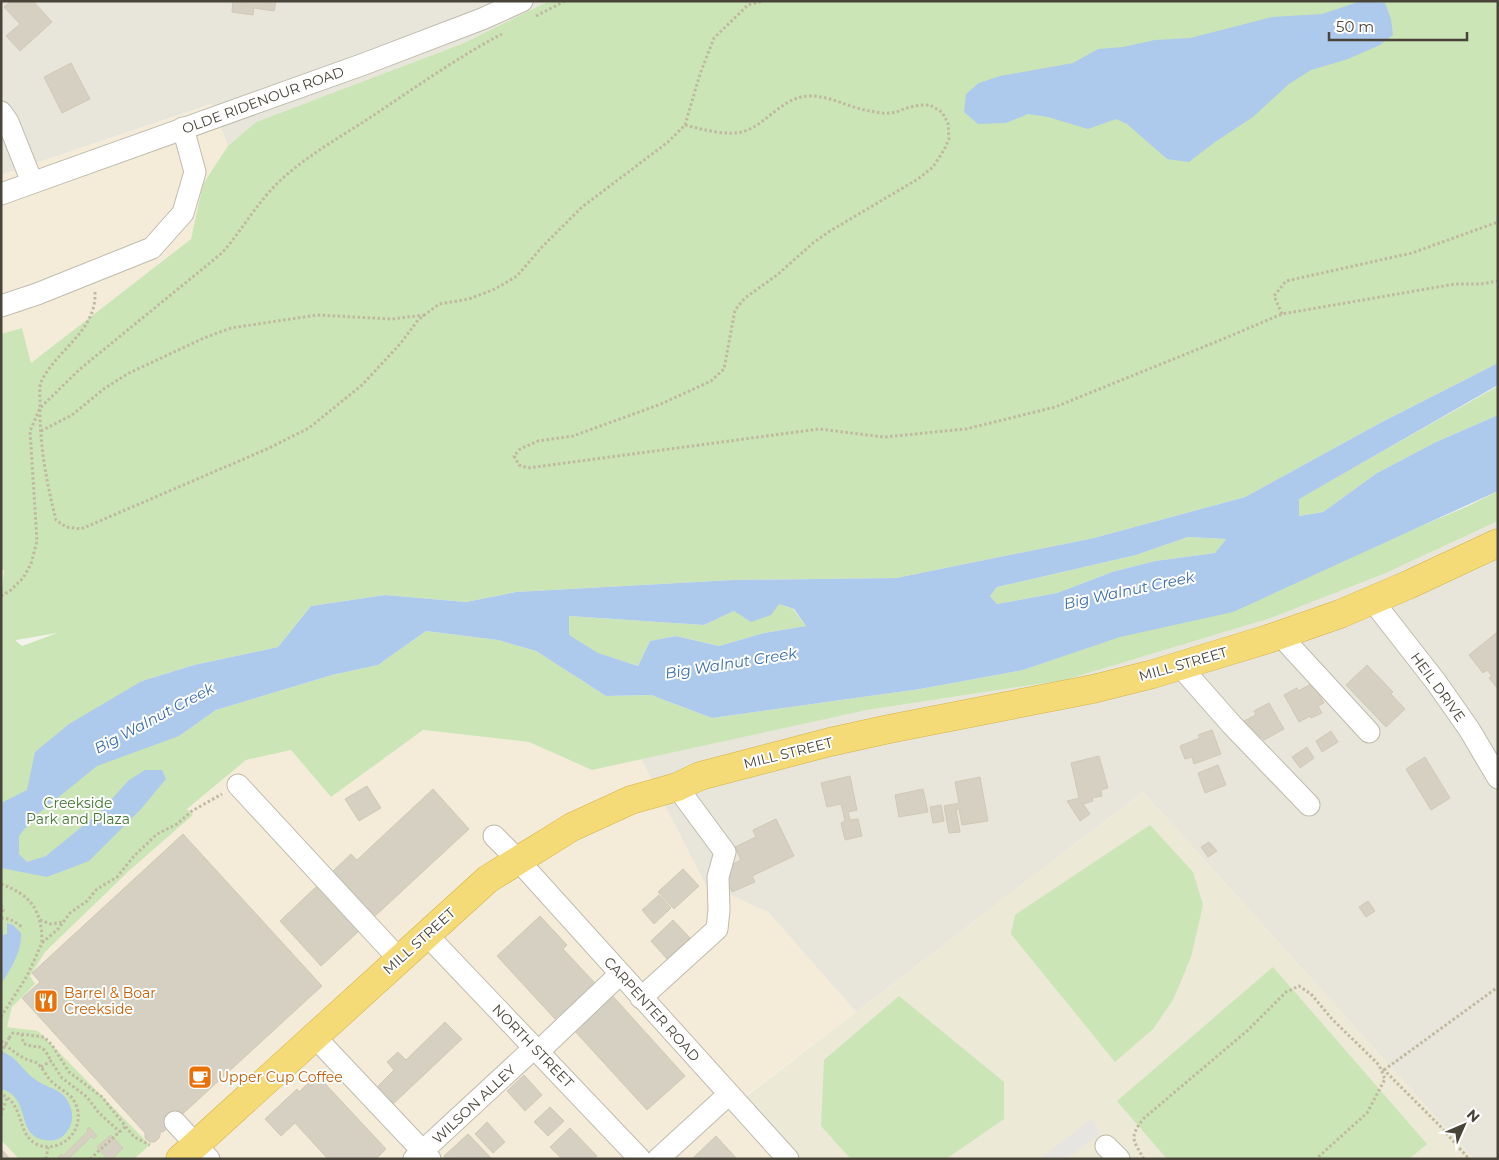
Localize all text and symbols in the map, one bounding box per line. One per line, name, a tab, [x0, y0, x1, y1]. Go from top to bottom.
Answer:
scale bar	[1329, 10, 1466, 42]
text: 50 m	[1336, 17, 1374, 36]
street label: OLDE RIDENOUR ROAD	[179, 62, 347, 138]
water label: Big Walnut Creek	[1062, 567, 1197, 613]
water label: Big Walnut Creek	[664, 643, 799, 683]
street label: MILL STREET	[1137, 643, 1229, 685]
street label: HEIL DRIVE	[1407, 649, 1469, 725]
water label: Big Walnut Creek	[91, 678, 218, 758]
street label: MILL STREET	[742, 733, 834, 773]
park label: Creekside Park and Plaza	[26, 794, 130, 828]
street label: MILL STREET	[379, 904, 459, 978]
street label: CARPENTER ROAD	[600, 953, 704, 1065]
place label: Barrel & Boar Creekside	[64, 984, 156, 1018]
restaurant icon: Barrel & Boar Creekside	[33, 988, 59, 1014]
street label: NORTH STREET	[488, 1000, 578, 1092]
street label: WILSON ALLEY	[428, 1061, 520, 1147]
cafe icon: Upper Cup Coffee	[187, 1064, 213, 1090]
place label: Upper Cup Coffee	[218, 1068, 343, 1086]
north arrow	[1439, 1100, 1489, 1150]
text: N	[1463, 1105, 1484, 1126]

